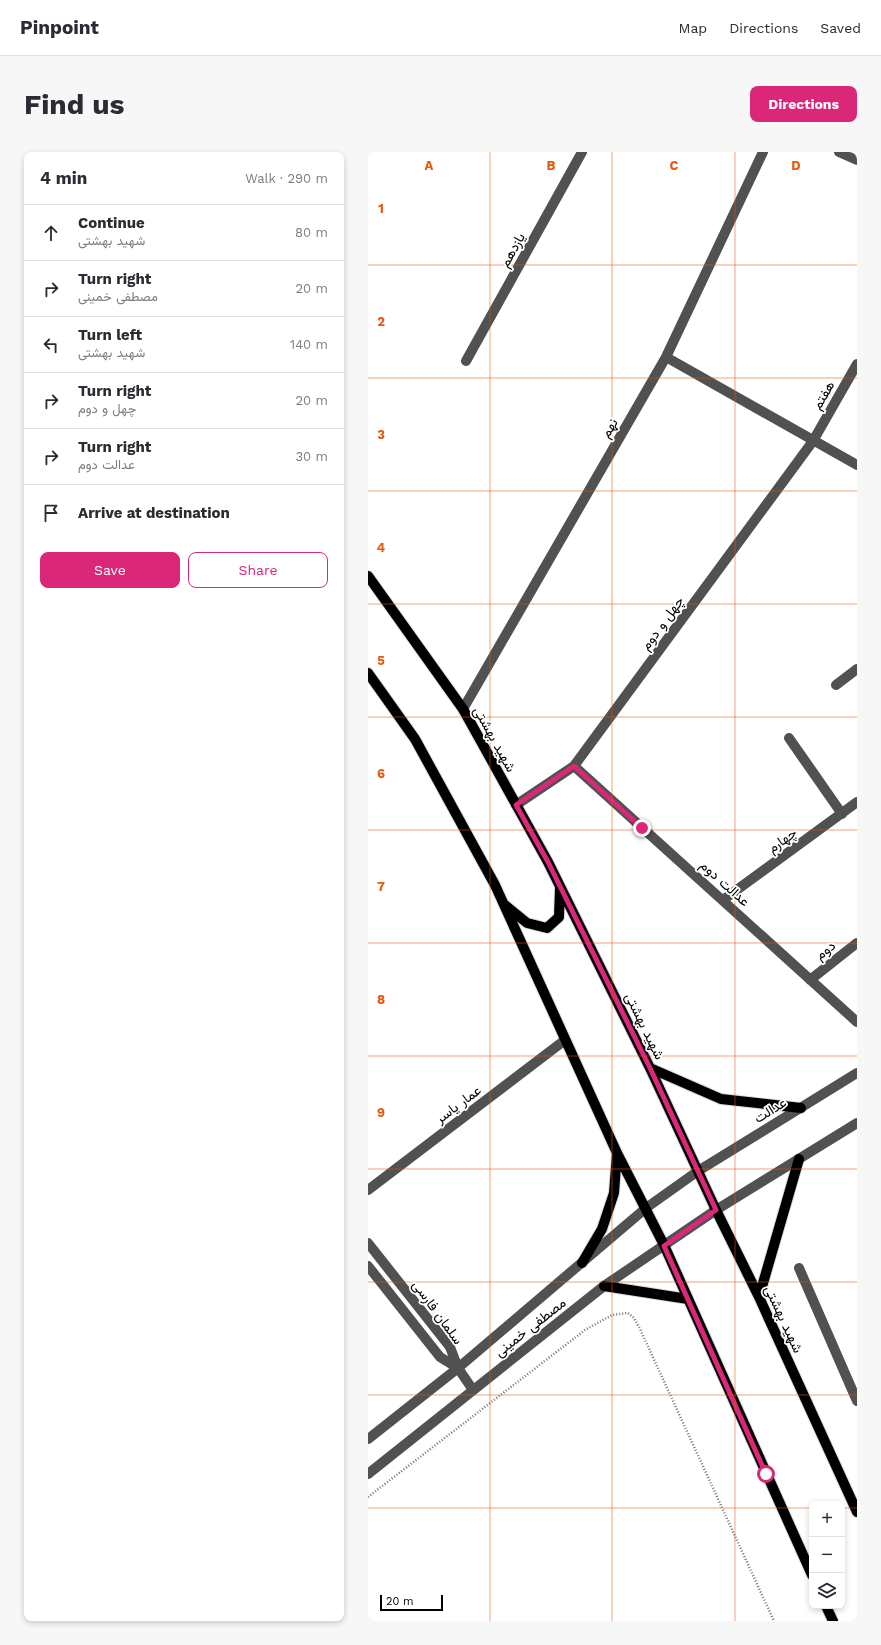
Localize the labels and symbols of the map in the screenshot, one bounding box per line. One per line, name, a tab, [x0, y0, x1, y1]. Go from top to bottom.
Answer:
text: A	[425, 158, 434, 173]
text: B	[547, 158, 556, 173]
text: C	[670, 158, 679, 173]
text: D	[791, 158, 801, 173]
text: 1	[378, 201, 384, 216]
street label: یازدهم	[496, 230, 529, 271]
text: 2	[377, 314, 385, 329]
street label: هفتم	[808, 378, 839, 413]
street label: نهم	[597, 415, 622, 441]
text: 3	[377, 427, 385, 442]
text: 4	[377, 540, 386, 555]
street label: چهل و دوم	[637, 593, 689, 654]
text: 5	[377, 653, 385, 668]
street label: شهید بهشتی	[470, 703, 520, 775]
text: 6	[377, 766, 385, 781]
route end	[633, 819, 651, 837]
street label: چهارم	[764, 824, 801, 858]
street label: عدالت دوم	[696, 857, 753, 910]
text: 7	[377, 879, 385, 894]
street label: دوم	[812, 937, 839, 964]
street label: شهید بهشتی	[621, 990, 668, 1062]
text: 8	[377, 992, 385, 1007]
street label: عمار یاسر	[431, 1082, 485, 1128]
street label: عدالت	[751, 1094, 789, 1126]
text: 9	[377, 1105, 385, 1120]
street label: سلمان فارسی	[409, 1277, 467, 1348]
street label: شهید بهشتی	[761, 1283, 807, 1356]
street label: مصطفی خمینی	[491, 1294, 569, 1361]
route start	[757, 1465, 775, 1483]
scale bar	[380, 1593, 443, 1612]

